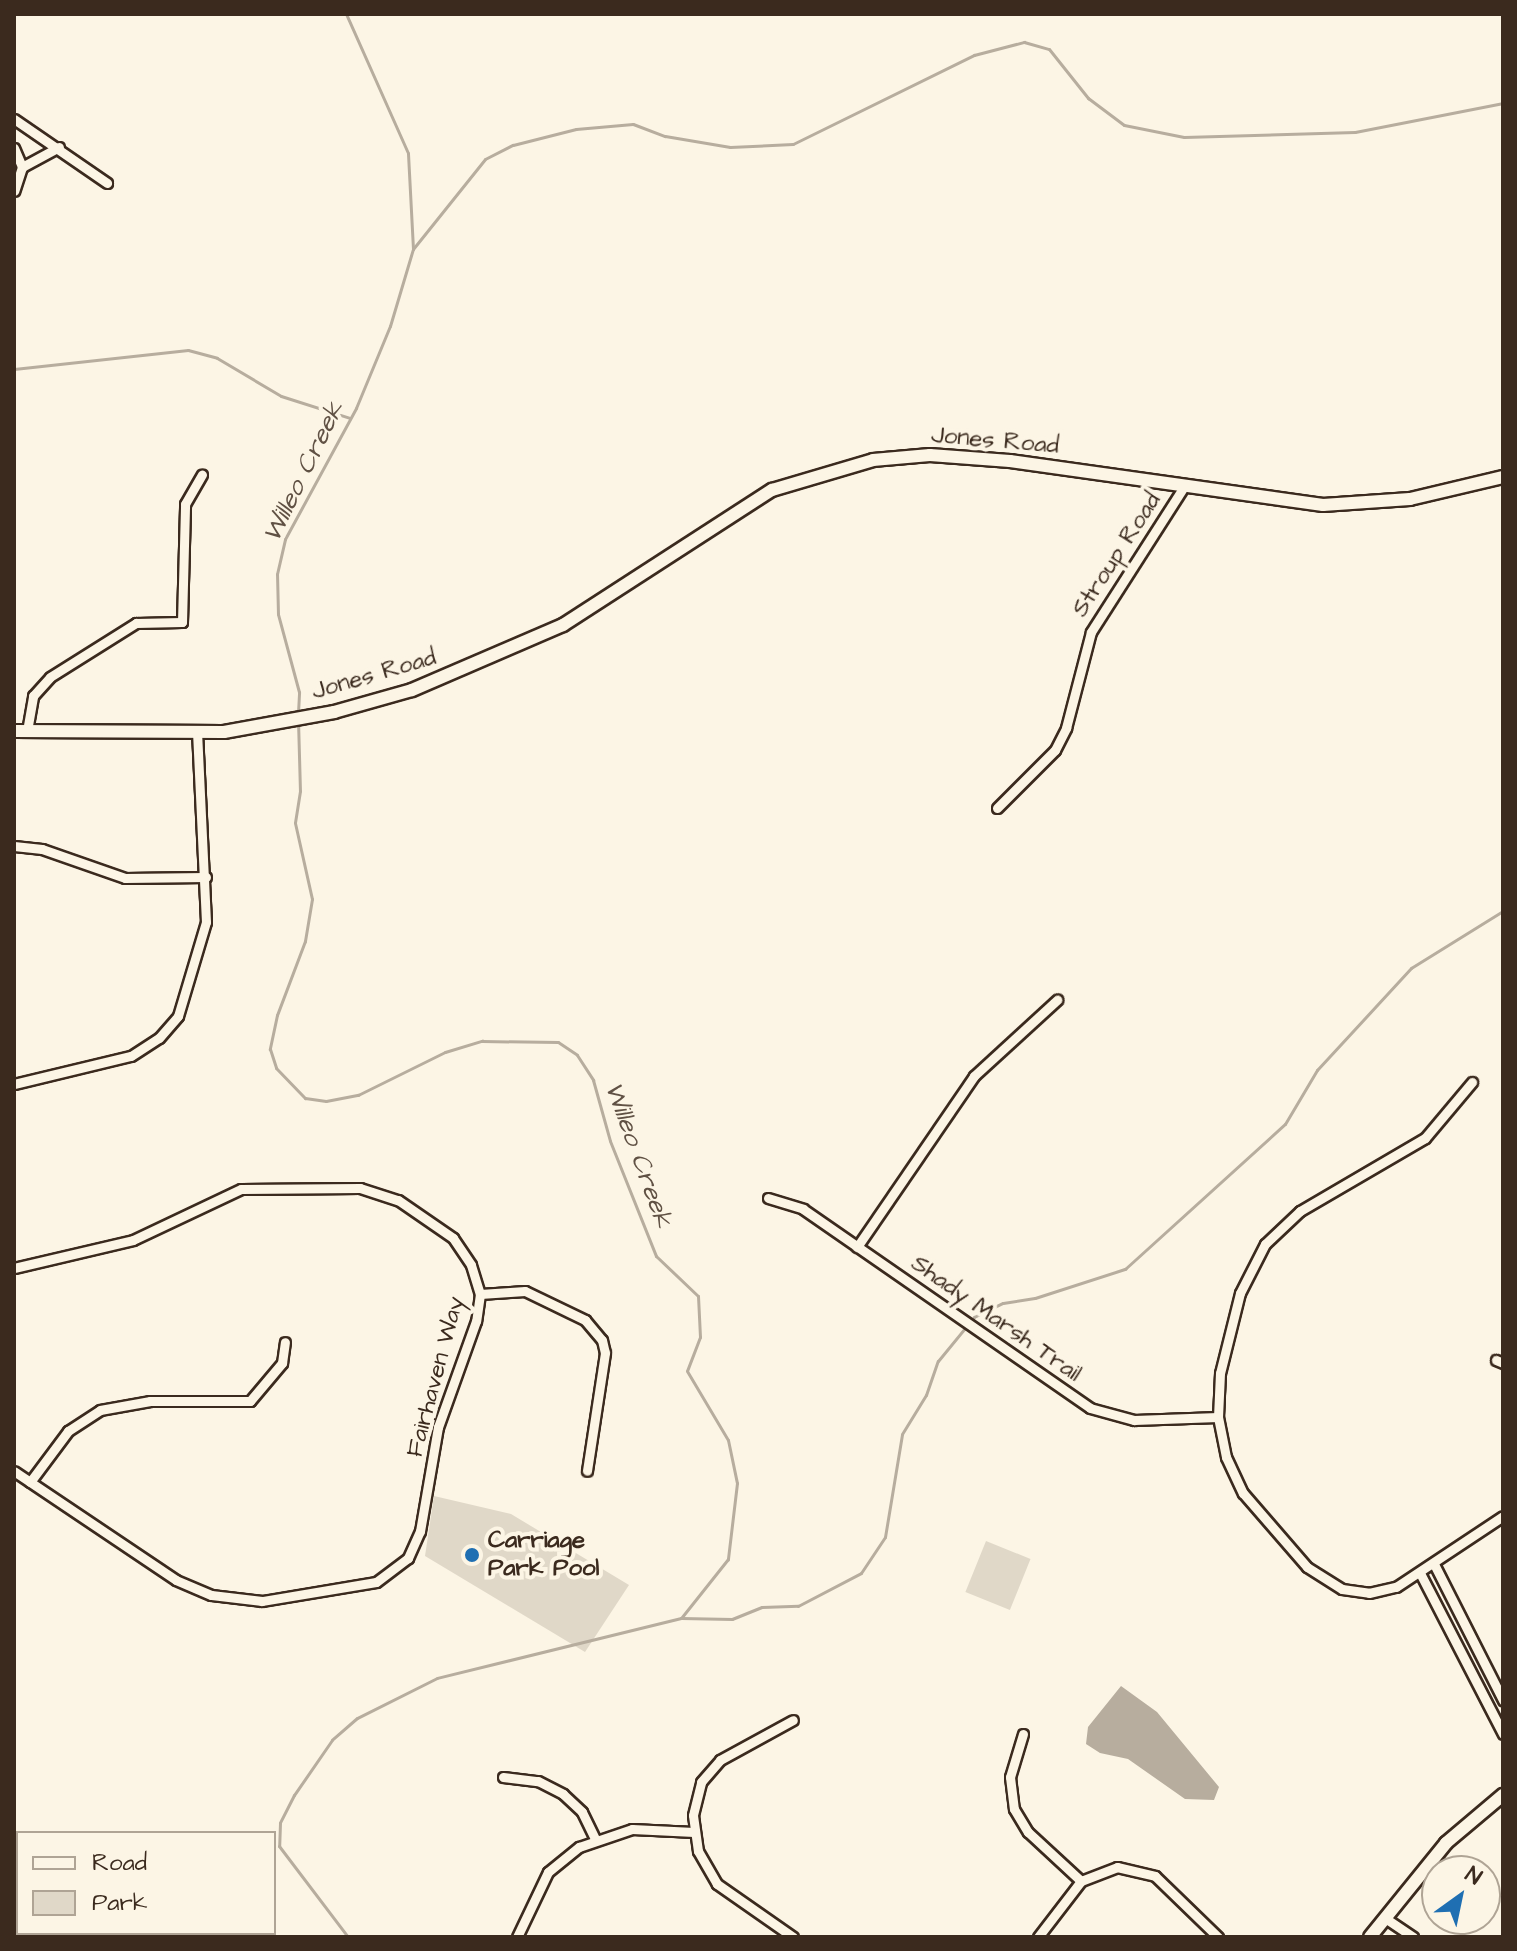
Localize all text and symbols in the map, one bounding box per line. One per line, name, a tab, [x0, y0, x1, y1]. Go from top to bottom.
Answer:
water label: Willeo Creek	[257, 397, 351, 547]
street label: Jones Road	[930, 421, 1060, 461]
street label: Stroup Road	[1066, 488, 1168, 622]
street label: Jones Road	[309, 644, 439, 706]
water label: Willeo Creek	[597, 1078, 679, 1232]
street label: Shady Marsh Trail	[905, 1249, 1087, 1389]
street label: Fairhaven Way	[401, 1294, 471, 1460]
place label: Carriage Park Pool	[488, 1527, 599, 1583]
marker: Carriage Park Pool	[463, 1546, 481, 1564]
legend	[16, 1831, 276, 1935]
text: Road	[92, 1846, 147, 1880]
north arrow	[1421, 1855, 1501, 1935]
text: N	[1459, 1859, 1487, 1893]
text: Park	[92, 1886, 148, 1920]

